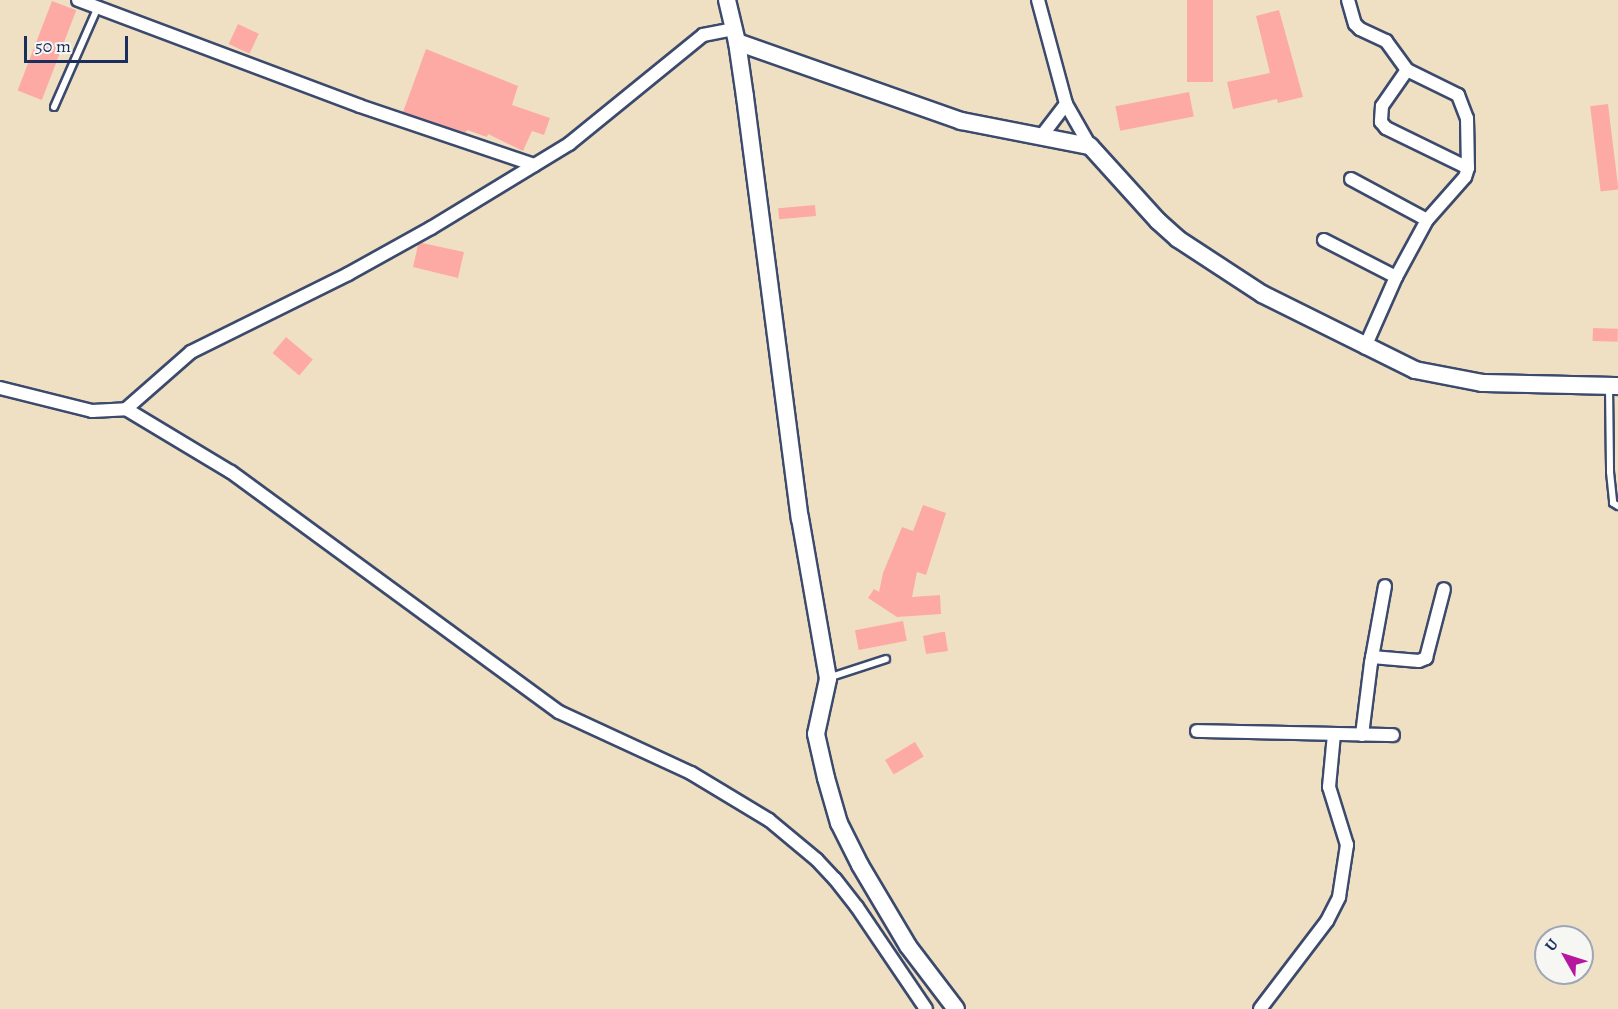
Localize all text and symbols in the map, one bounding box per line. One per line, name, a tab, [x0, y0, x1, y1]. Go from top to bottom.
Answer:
scale bar	[27, 24, 130, 62]
text: 50 m	[35, 34, 71, 58]
north arrow	[1534, 925, 1594, 985]
text: U	[1540, 934, 1563, 956]

